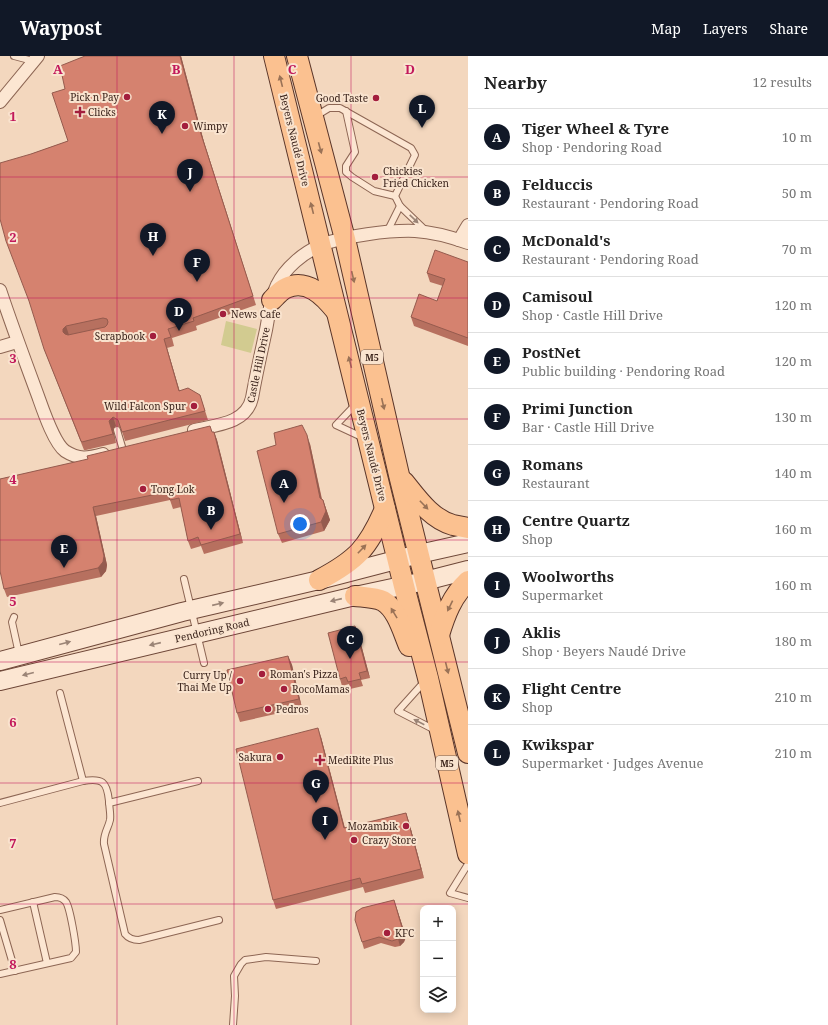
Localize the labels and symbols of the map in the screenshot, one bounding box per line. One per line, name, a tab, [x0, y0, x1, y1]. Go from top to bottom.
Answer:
text: A	[53, 60, 63, 78]
text: B	[172, 60, 181, 78]
text: C	[288, 60, 297, 78]
text: D	[405, 60, 415, 78]
one-way arrow	[277, 75, 283, 88]
place label: Pick n Pay	[70, 90, 119, 104]
place label: Good Taste	[316, 91, 368, 105]
marker: Pick n Pay	[122, 92, 132, 102]
street label: Beyers Naudé Drive	[277, 92, 313, 188]
marker: Good Taste	[371, 93, 381, 103]
pin: L	[409, 95, 435, 128]
pin: K	[149, 101, 175, 134]
place label: Clicks	[88, 105, 116, 119]
text: 1	[9, 107, 17, 125]
marker: Clicks	[75, 107, 85, 117]
place label: Wimpy	[193, 119, 228, 133]
marker: Wimpy	[180, 121, 190, 131]
one-way arrow	[318, 142, 324, 154]
pin: J	[177, 159, 203, 192]
place label: Chickies Fried Chicken	[383, 164, 450, 190]
marker: Chickies Fried Chicken	[370, 172, 380, 182]
one-way arrow	[309, 201, 315, 213]
one-way arrow	[409, 214, 418, 223]
pin: H	[140, 223, 166, 256]
text: 2	[9, 228, 17, 246]
pin: F	[184, 249, 210, 282]
one-way arrow	[351, 271, 357, 283]
pin: D	[166, 298, 192, 331]
place label: News Cafe	[231, 307, 281, 321]
marker: News Cafe	[218, 309, 228, 319]
street label: Castle Hill Drive	[243, 326, 273, 404]
place label: Scrapbook	[95, 329, 145, 343]
marker: Scrapbook	[148, 331, 158, 341]
text: 3	[9, 349, 17, 367]
road number: M5	[361, 350, 383, 364]
one-way arrow	[346, 356, 352, 369]
one-way arrow	[380, 398, 386, 410]
place label: Wild Falcon Spur	[104, 399, 186, 413]
marker: Wild Falcon Spur	[189, 401, 199, 411]
street label: Beyers Naudé Drive	[354, 407, 390, 503]
text: 4	[9, 470, 17, 488]
pin: A	[271, 470, 297, 503]
place label: Tong Lok	[151, 482, 195, 496]
marker: Tong Lok	[138, 484, 148, 494]
pin: B	[198, 497, 224, 530]
one-way arrow	[419, 500, 429, 510]
your location	[290, 514, 310, 534]
pin: E	[51, 535, 77, 568]
one-way arrow	[357, 544, 367, 554]
text: 5	[9, 592, 17, 610]
one-way arrow	[329, 598, 342, 604]
one-way arrow	[211, 600, 224, 606]
one-way arrow	[447, 601, 453, 612]
one-way arrow	[390, 607, 397, 619]
street label: Pendoring Road	[173, 615, 251, 645]
pin: C	[337, 626, 363, 659]
one-way arrow	[58, 640, 71, 646]
one-way arrow	[148, 641, 161, 647]
one-way arrow	[444, 661, 450, 674]
place label: Roman's Pizza	[270, 667, 338, 681]
place label: Curry Up / Thai Me Up	[177, 668, 232, 694]
marker: Roman's Pizza	[257, 669, 267, 679]
one-way arrow	[22, 671, 34, 677]
marker: Curry Up / Thai Me Up	[235, 676, 245, 686]
place label: RocoMamas	[292, 682, 350, 696]
marker: RocoMamas	[279, 684, 289, 694]
place label: Pedros	[276, 702, 309, 716]
marker: Pedros	[263, 704, 273, 714]
text: 6	[9, 713, 17, 731]
one-way arrow	[413, 718, 425, 725]
place label: Sakura	[239, 750, 272, 764]
marker: Sakura	[275, 752, 285, 762]
place label: MediRite Plus	[328, 753, 394, 767]
marker: MediRite Plus	[315, 755, 325, 765]
road number: M5	[436, 756, 458, 770]
pin: G	[303, 770, 329, 803]
pin: I	[312, 807, 338, 840]
one-way arrow	[456, 810, 462, 822]
place label: Mozambik	[347, 819, 398, 833]
marker: Mozambik	[401, 821, 411, 831]
place label: Crazy Store	[362, 833, 416, 847]
text: 7	[9, 834, 17, 852]
marker: Crazy Store	[349, 835, 359, 845]
place label: KFC	[395, 926, 414, 940]
marker: KFC	[382, 928, 392, 938]
text: 8	[9, 955, 17, 973]

